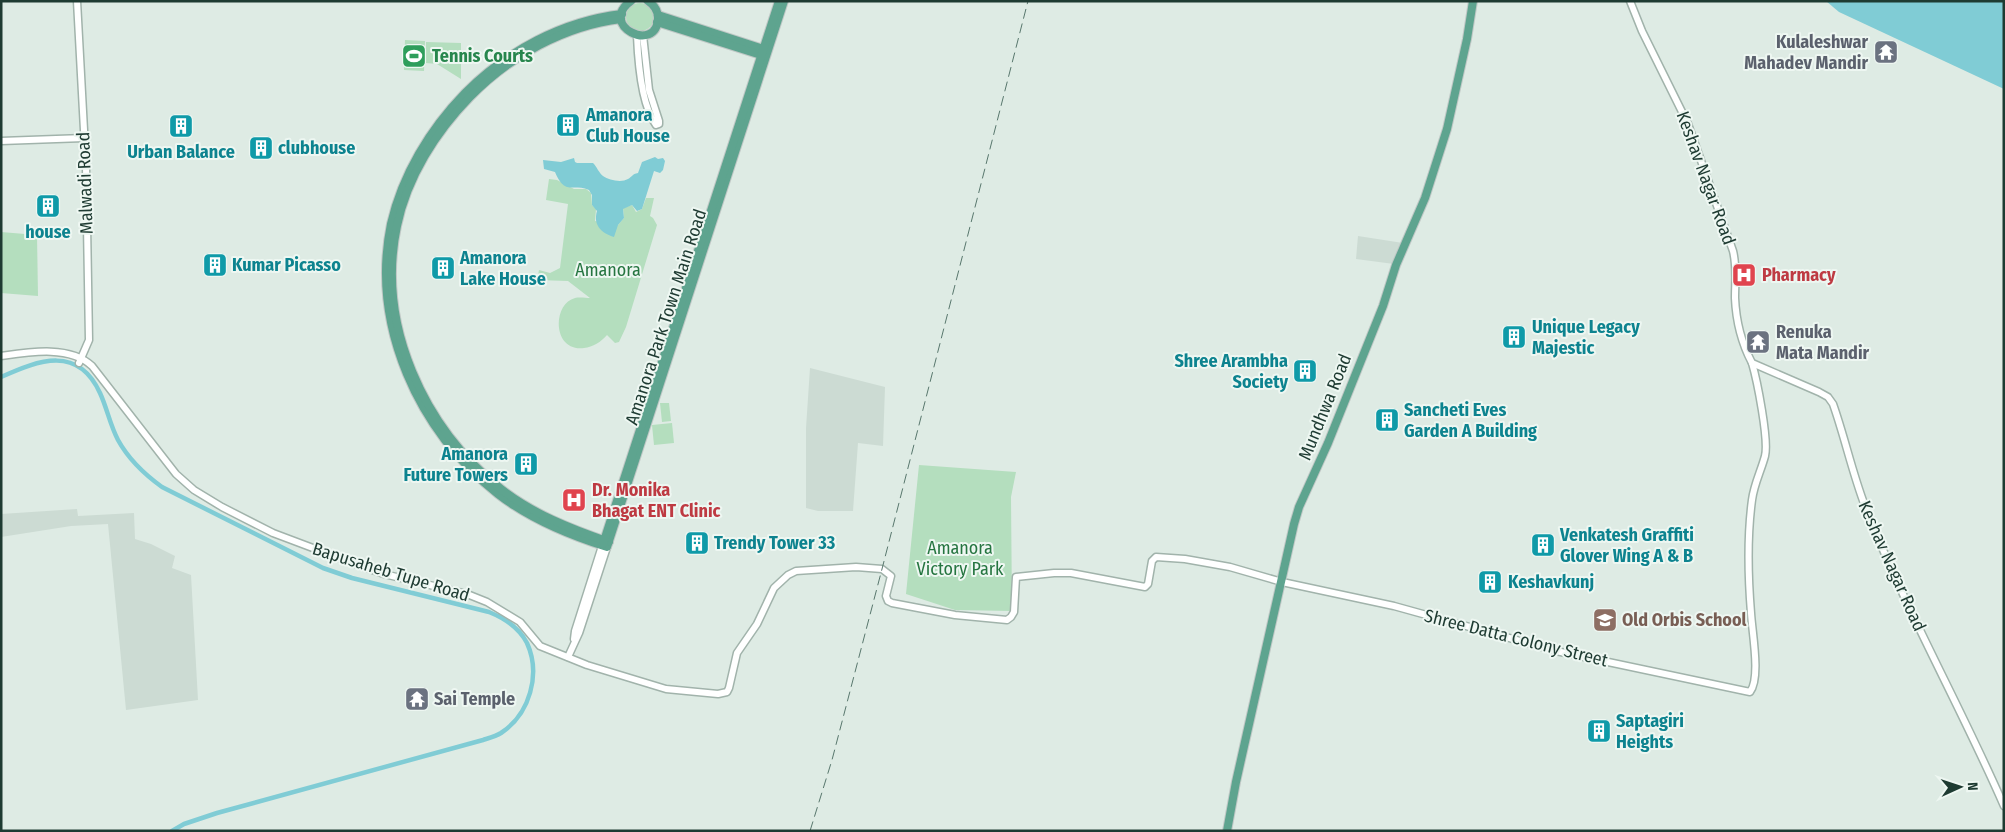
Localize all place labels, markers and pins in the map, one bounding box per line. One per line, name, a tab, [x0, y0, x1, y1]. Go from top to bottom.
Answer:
place label: Kulaleshwar Mahadev Mandir	[1744, 31, 1868, 74]
temple icon: Kulaleshwar Mahadev Mandir	[1873, 39, 1899, 65]
sports icon: Tennis Courts	[401, 43, 427, 69]
place label: Tennis Courts	[432, 45, 533, 67]
place label: Amanora Club House	[585, 104, 670, 147]
building icon: Amanora Club House	[555, 112, 581, 138]
building icon: Urban Balance	[168, 113, 194, 139]
building icon: clubhouse	[248, 135, 274, 161]
place label: clubhouse	[278, 137, 355, 159]
place label: Urban Balance	[127, 141, 235, 163]
building icon: house	[35, 193, 61, 219]
place label: house	[25, 221, 71, 243]
place label: Amanora Lake House	[459, 247, 546, 290]
building icon: Kumar Picasso	[202, 252, 228, 278]
place label: Kumar Picasso	[232, 254, 341, 276]
building icon: Amanora Lake House	[430, 255, 456, 281]
hospital icon: Pharmacy	[1731, 262, 1757, 288]
place label: Pharmacy	[1762, 264, 1836, 286]
place label: Unique Legacy Majestic	[1532, 316, 1640, 359]
place label: Renuka Mata Mandir	[1776, 321, 1870, 364]
building icon: Unique Legacy Majestic	[1501, 324, 1527, 350]
temple icon: Renuka Mata Mandir	[1745, 329, 1771, 355]
place label: Shree Arambha Society	[1174, 350, 1288, 393]
building icon: Shree Arambha Society	[1292, 358, 1318, 384]
place label: Sancheti Eves Garden A Building	[1404, 399, 1537, 442]
building icon: Sancheti Eves Garden A Building	[1374, 407, 1400, 433]
place label: Amanora Future Towers	[404, 443, 508, 486]
building icon: Amanora Future Towers	[513, 451, 539, 477]
place label: Dr. Monika Bhagat ENT Clinic	[592, 479, 721, 522]
hospital icon: Dr. Monika Bhagat ENT Clinic	[561, 487, 587, 513]
place label: Venkatesh Graffiti Glover Wing A & B	[1559, 524, 1694, 567]
building icon: Trendy Tower 33	[684, 530, 710, 556]
place label: Trendy Tower 33	[714, 532, 836, 554]
building icon: Venkatesh Graffiti Glover Wing A & B	[1530, 532, 1556, 558]
building icon: Keshavkunj	[1477, 569, 1503, 595]
place label: Keshavkunj	[1508, 571, 1594, 593]
school or university icon: Old Orbis School	[1592, 607, 1618, 633]
place label: Old Orbis School	[1622, 609, 1747, 631]
temple icon: Sai Temple	[404, 686, 430, 712]
place label: Sai Temple	[434, 688, 515, 710]
place label: Saptagiri Heights	[1616, 710, 1684, 753]
building icon: Saptagiri Heights	[1586, 718, 1612, 744]

